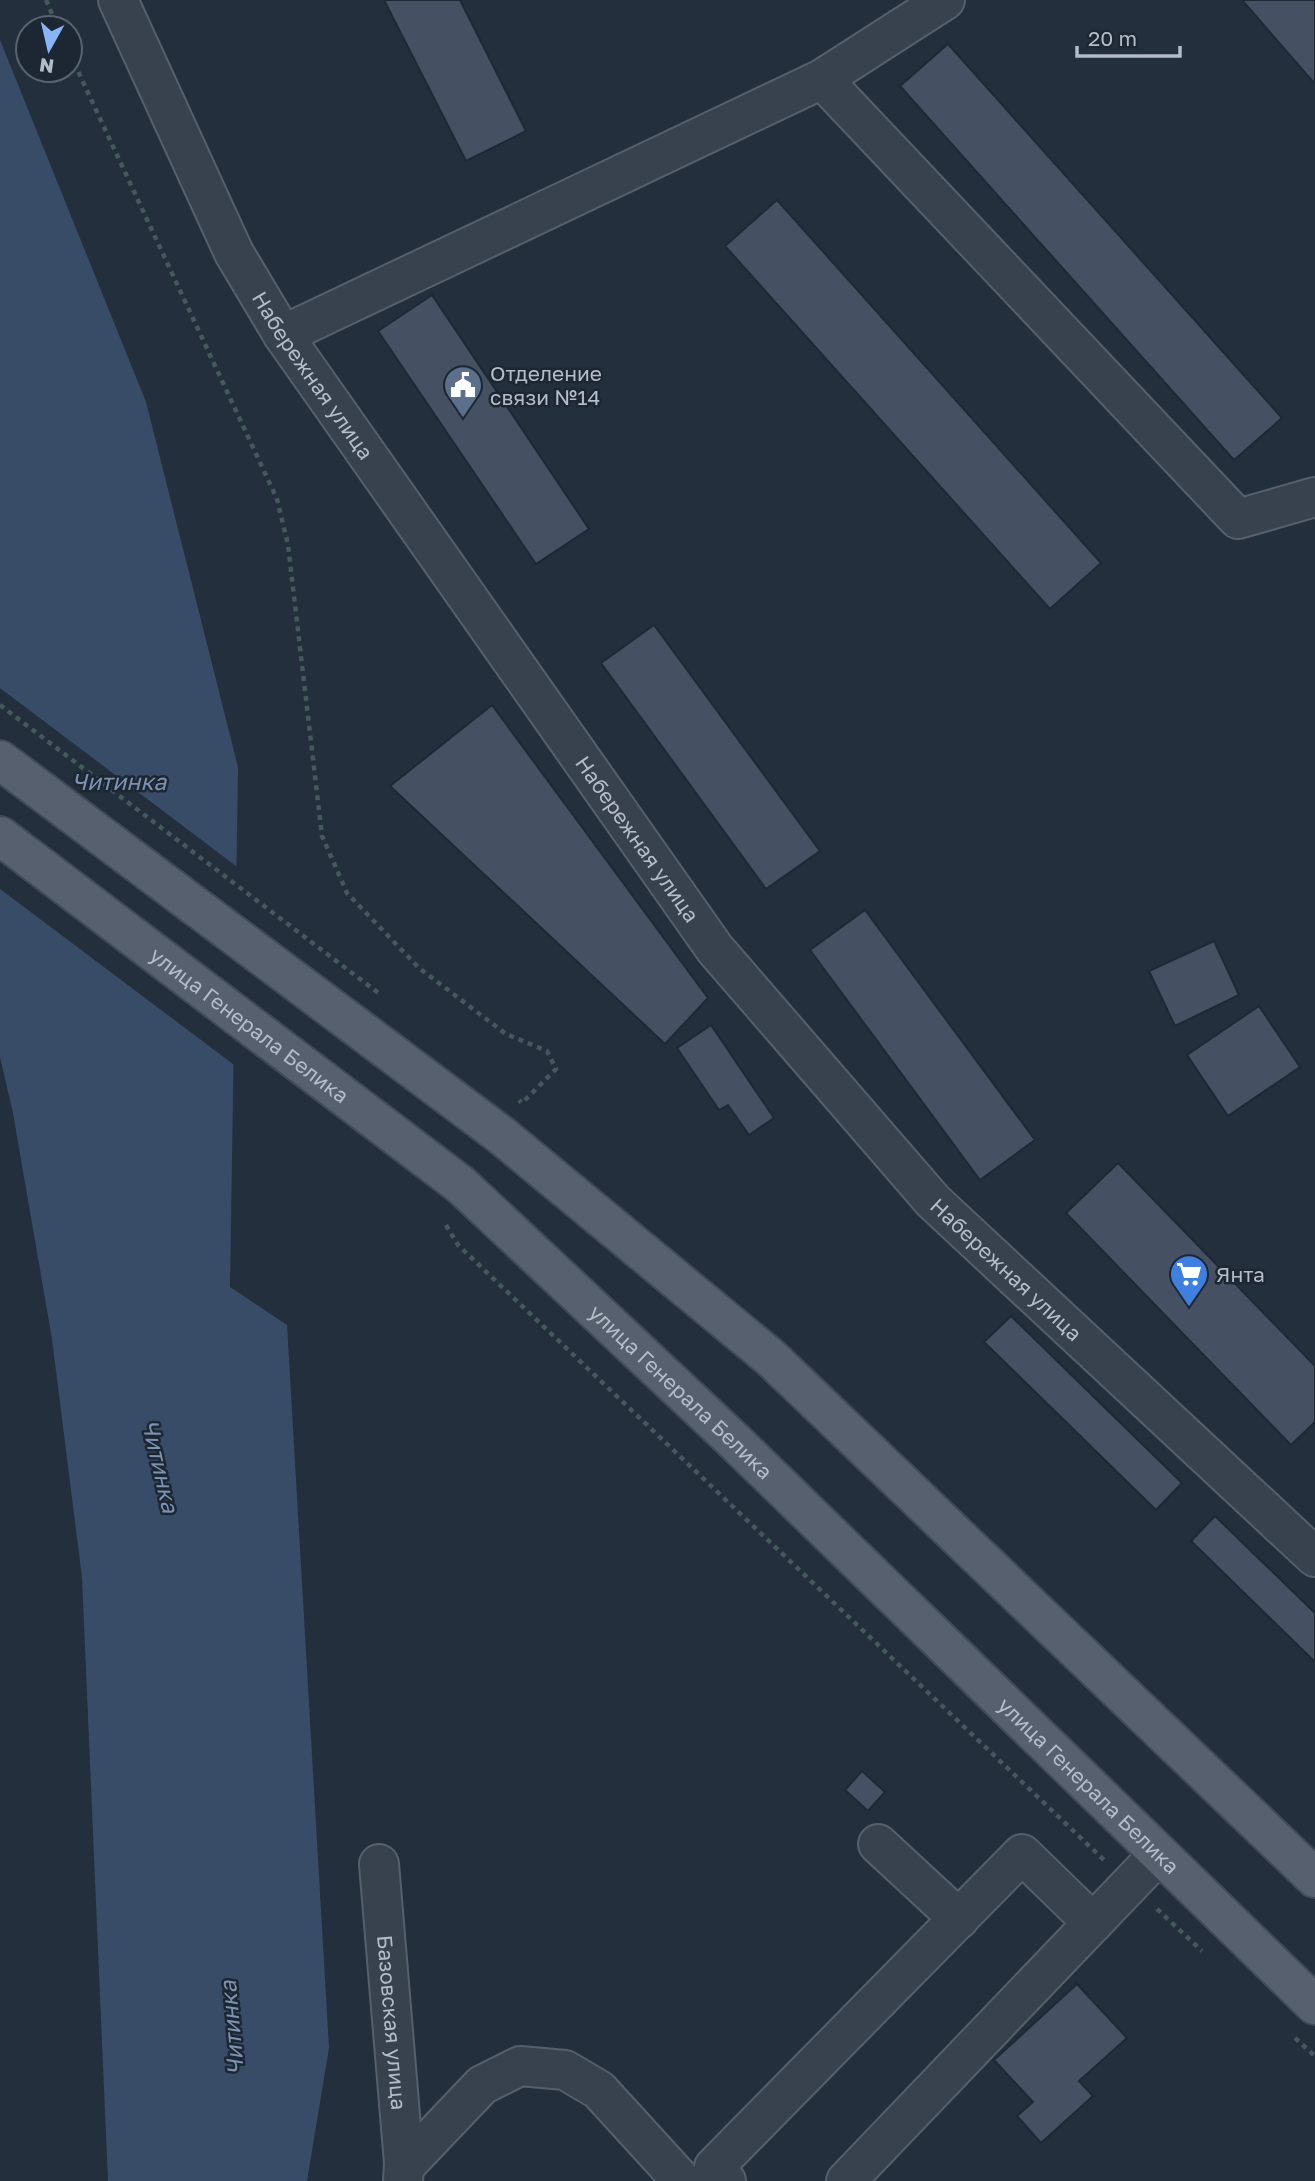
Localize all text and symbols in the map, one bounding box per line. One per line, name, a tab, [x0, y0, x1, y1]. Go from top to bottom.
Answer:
north arrow	[14, 14, 84, 84]
scale bar	[1077, 14, 1180, 58]
text: 20 m	[1088, 25, 1137, 51]
text: N	[38, 54, 55, 79]
street label: Набережная улица	[247, 287, 379, 464]
place label: Отделение связи №14	[490, 360, 602, 410]
public building icon: Отделение связи №14	[442, 364, 484, 419]
street label: Набережная улица	[570, 751, 705, 927]
water label: Читинка	[72, 767, 167, 795]
street label: улица Генерала Белика	[145, 941, 354, 1108]
street label: Набережная улица	[925, 1192, 1087, 1346]
supermarket icon: Янта	[1168, 1253, 1210, 1308]
place label: Янта	[1216, 1261, 1265, 1287]
street label: улица Генерала Белика	[584, 1299, 778, 1484]
water label: Читинка	[137, 1417, 186, 1516]
street label: улица Генерала Белика	[993, 1692, 1185, 1879]
street label: Базовская улица	[372, 1934, 413, 2111]
water label: Читинка	[213, 1979, 249, 2076]

